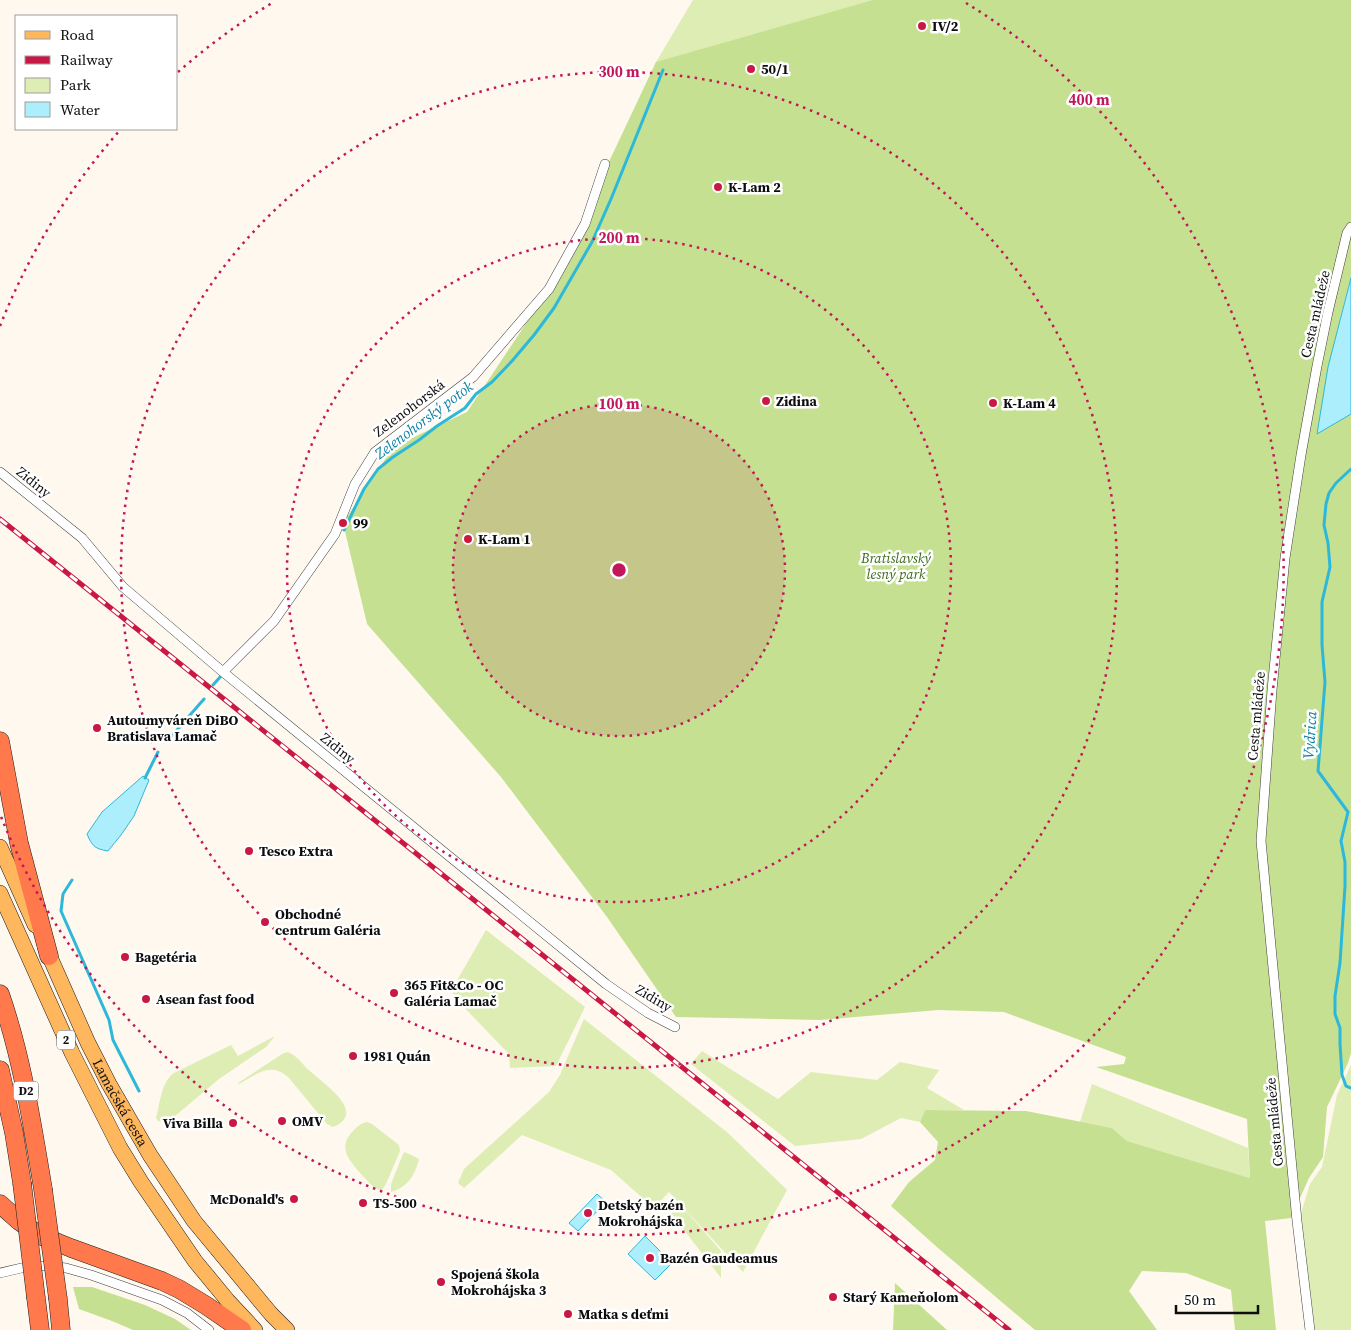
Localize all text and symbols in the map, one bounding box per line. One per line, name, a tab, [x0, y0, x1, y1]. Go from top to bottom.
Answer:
legend	[15, 15, 178, 130]
place label: IV/2	[932, 16, 959, 36]
marker: IV/2	[916, 20, 928, 32]
text: Road	[60, 24, 94, 45]
text: Railway	[60, 49, 113, 70]
place label: 50/1	[761, 59, 789, 79]
text: 300 m	[598, 61, 640, 82]
marker: 50/1	[745, 63, 757, 75]
text: Park	[60, 74, 92, 95]
text: 400 m	[1068, 89, 1110, 110]
text: Water	[60, 99, 101, 120]
place label: K-Lam 2	[728, 177, 781, 197]
marker: K-Lam 2	[712, 181, 724, 193]
text: 200 m	[598, 227, 640, 248]
street label: Cesta mládeže	[1295, 268, 1335, 360]
street label: Zelenohorská	[369, 374, 450, 441]
water label: Zelenohorský potok	[369, 375, 478, 464]
place label: Zidina	[776, 391, 818, 411]
text: 100 m	[598, 393, 640, 414]
place label: K-Lam 4	[1003, 393, 1056, 413]
marker: Zidina	[760, 395, 772, 407]
marker: K-Lam 4	[987, 397, 999, 409]
street label: Zidiny	[12, 462, 56, 503]
place label: 99	[353, 513, 369, 533]
marker: 99	[337, 517, 349, 529]
place label: K-Lam 1	[478, 529, 531, 549]
marker: K-Lam 1	[462, 533, 474, 545]
park label: Bratislavský lesný park	[860, 548, 931, 584]
centre of rings	[610, 561, 628, 579]
street label: Cesta mládeže	[1242, 671, 1270, 761]
place label: Autoumyváreň DiBO Bratislava Lamač	[107, 710, 239, 746]
water label: Vydrica	[1297, 710, 1322, 760]
marker: Autoumyváreň DiBO Bratislava Lamač	[91, 722, 103, 734]
street label: Zidiny	[316, 728, 360, 769]
place label: Tesco Extra	[259, 841, 334, 861]
marker: Tesco Extra	[243, 845, 255, 857]
place label: Obchodné centrum Galéria	[275, 904, 381, 940]
marker: Obchodné centrum Galéria	[259, 916, 271, 928]
place label: Bagetéria	[135, 947, 197, 967]
marker: Bagetéria	[119, 951, 131, 963]
place label: 365 Fit&Co - OC Galéria Lamač	[404, 975, 503, 1011]
street label: Zidiny	[632, 979, 677, 1017]
marker: 365 Fit&Co - OC Galéria Lamač	[388, 987, 400, 999]
place label: Asean fast food	[156, 989, 255, 1009]
marker: Asean fast food	[140, 993, 152, 1005]
road number: 2	[57, 1030, 75, 1050]
place label: 1981 Quán	[363, 1046, 431, 1066]
marker: 1981 Quán	[347, 1050, 359, 1062]
street label: Lamačská cesta	[88, 1055, 153, 1151]
street label: Cesta mládeže	[1260, 1077, 1288, 1167]
road number: D2	[14, 1082, 38, 1100]
place label: OMV	[292, 1111, 324, 1131]
place label: Viva Billa	[163, 1113, 224, 1133]
marker: OMV	[276, 1115, 288, 1127]
marker: Viva Billa	[227, 1117, 239, 1129]
place label: McDonald's	[210, 1189, 285, 1209]
marker: McDonald's	[288, 1193, 300, 1205]
place label: TS-500	[373, 1193, 417, 1213]
place label: Detský bazén Mokrohájska	[598, 1195, 684, 1231]
marker: TS-500	[357, 1197, 369, 1209]
marker: Detský bazén Mokrohájska	[582, 1207, 594, 1219]
place label: Bazén Gaudeamus	[660, 1248, 778, 1268]
marker: Bazén Gaudeamus	[644, 1252, 656, 1264]
place label: Spojená škola Mokrohájska 3	[451, 1264, 547, 1300]
marker: Spojená škola Mokrohájska 3	[435, 1276, 447, 1288]
scale bar	[1176, 1282, 1258, 1314]
place label: Starý Kameňolom	[843, 1287, 959, 1307]
text: 50 m	[1184, 1289, 1216, 1310]
marker: Starý Kameňolom	[827, 1291, 839, 1303]
place label: Matka s deťmi	[578, 1304, 669, 1324]
marker: Matka s deťmi	[562, 1308, 574, 1320]

